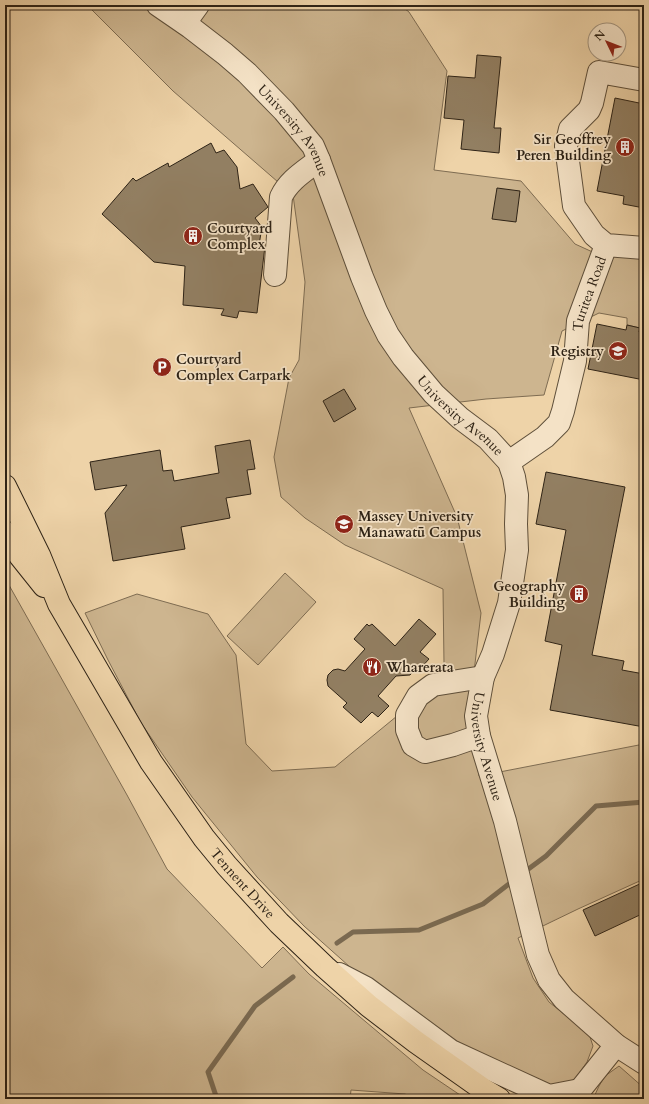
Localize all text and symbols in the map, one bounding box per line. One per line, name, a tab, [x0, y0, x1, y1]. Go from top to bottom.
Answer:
north arrow	[587, 22, 627, 62]
text: N	[591, 27, 609, 44]
street label: University Avenue	[253, 80, 333, 179]
place label: Sir Geoffrey Peren Building	[516, 130, 612, 165]
building icon: Sir Geoffrey Peren Building	[614, 136, 636, 158]
place label: Courtyard Complex	[207, 219, 273, 254]
building icon: Courtyard Complex	[182, 225, 204, 247]
street label: Turitea Road	[568, 253, 611, 332]
school or university icon: Registry	[607, 340, 629, 362]
place label: Registry	[551, 342, 604, 361]
place label: Courtyard Complex Carpark	[176, 350, 291, 385]
parking icon: Courtyard Complex Carpark	[151, 356, 173, 378]
street label: University Avenue	[412, 372, 508, 460]
place label: Massey University Manawatū Campus	[358, 507, 481, 542]
school or university icon: Massey University Manawatū Campus	[333, 513, 355, 535]
place label: Geography Building	[493, 577, 566, 612]
building icon: Geography Building	[568, 583, 590, 605]
restaurant icon: Wharerata	[361, 656, 383, 678]
place label: Wharerata	[385, 658, 454, 677]
street label: University Avenue	[466, 690, 507, 803]
street label: Tennent Drive	[206, 844, 279, 923]

